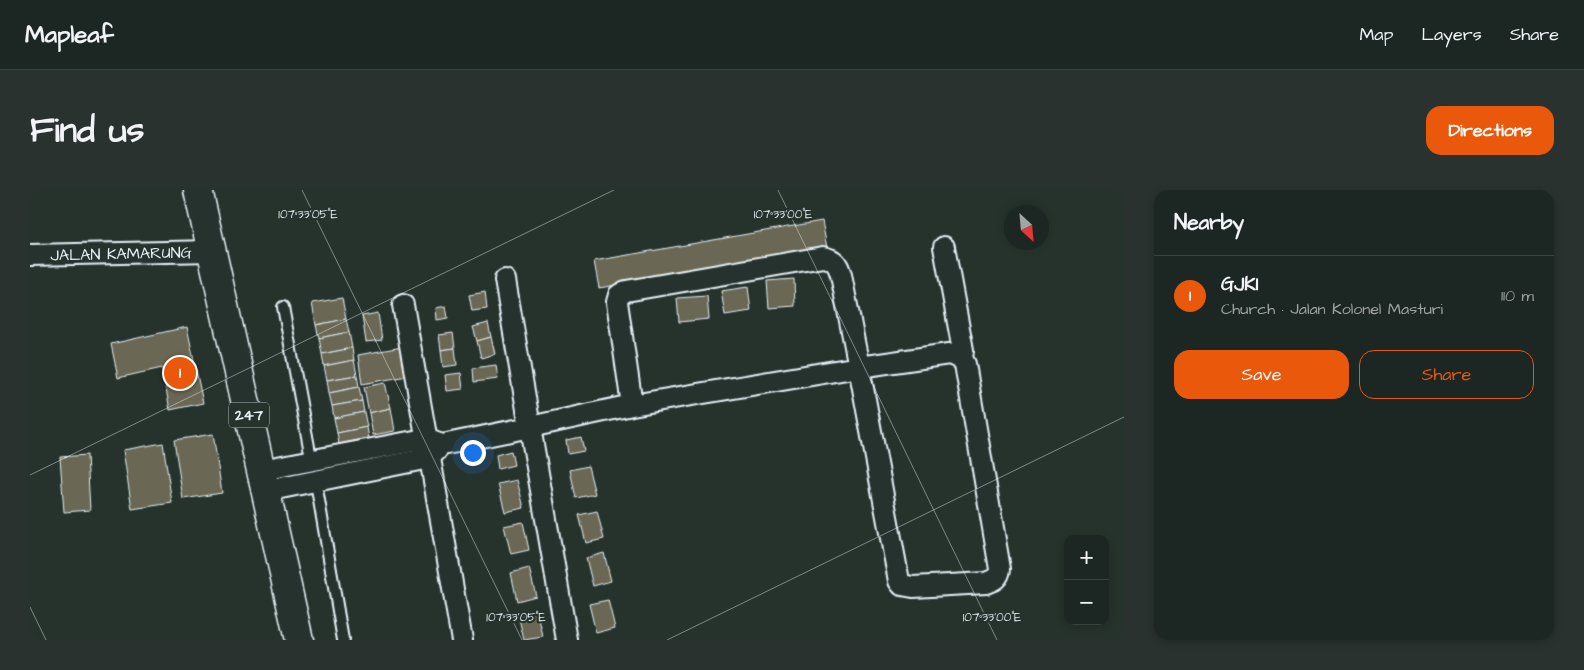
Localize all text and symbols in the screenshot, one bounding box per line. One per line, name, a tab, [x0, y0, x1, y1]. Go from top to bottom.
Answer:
text: Mapleaf	[25, 18, 114, 52]
text: Map	[1359, 22, 1393, 47]
text: Layers	[1421, 22, 1482, 47]
text: Share	[1510, 22, 1559, 47]
text: Find us	[30, 106, 144, 155]
button: Directions	[1426, 106, 1554, 155]
north arrow	[1004, 205, 1049, 250]
text: 107°33'05"E	[278, 206, 338, 223]
text: 107°33'00"E	[754, 206, 812, 223]
text: Nearby	[1174, 208, 1244, 237]
street label: JALAN KAMARUNG	[50, 241, 192, 267]
text: GJKI	[1221, 271, 1259, 298]
text: 1	[1189, 285, 1191, 307]
text: 110 m	[1501, 285, 1534, 307]
text: Church · Jalan Kolonel Masturi	[1221, 298, 1443, 320]
button: Save	[1174, 350, 1349, 399]
button: Share	[1359, 350, 1534, 399]
pin: 1	[164, 354, 196, 392]
road number: 247	[229, 402, 269, 428]
your location	[460, 440, 486, 466]
map controls	[1064, 535, 1109, 625]
button: +	[1064, 535, 1109, 580]
button: −	[1064, 580, 1109, 625]
text: 107°33'05"E	[486, 609, 546, 626]
text: 107°33'00"E	[963, 609, 1021, 626]

